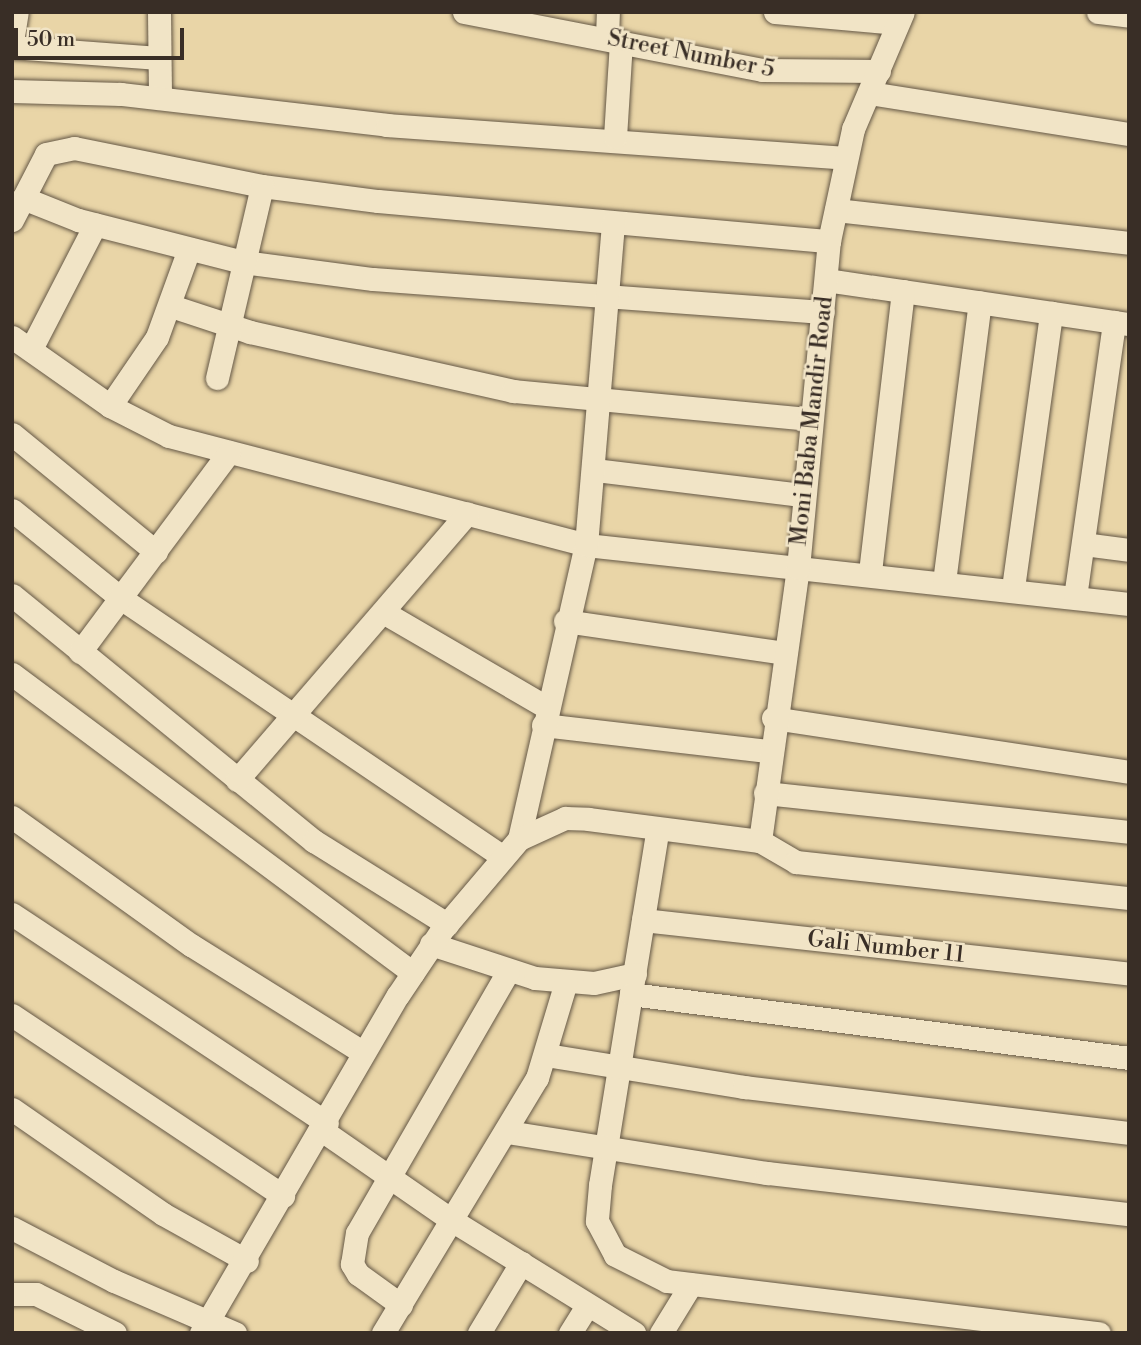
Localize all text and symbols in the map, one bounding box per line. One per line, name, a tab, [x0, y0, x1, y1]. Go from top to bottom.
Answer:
scale bar	[18, 14, 187, 58]
street label: Street Number 5	[605, 24, 777, 84]
text: 50 m	[27, 27, 75, 53]
street label: Moni Baba Mandir Road	[785, 295, 839, 547]
street label: Gali Number 11	[806, 925, 966, 969]

